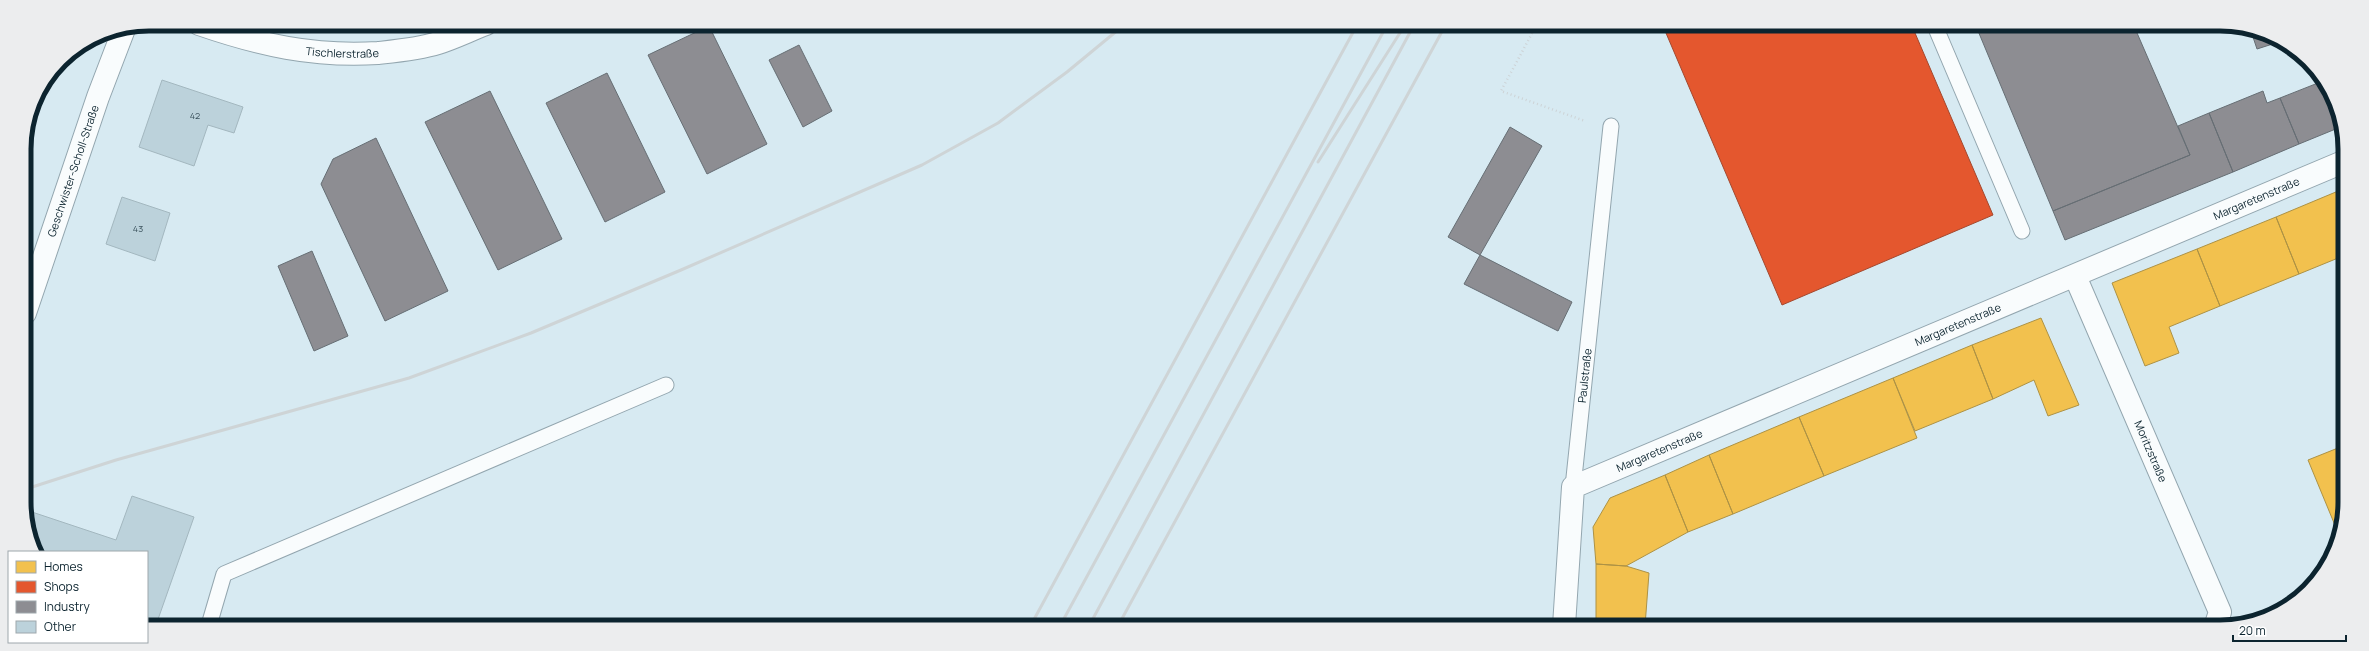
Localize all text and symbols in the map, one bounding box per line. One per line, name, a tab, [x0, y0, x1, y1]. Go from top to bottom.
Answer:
street label: Tischlerstraße	[305, 43, 380, 61]
street label: Geschwister-Scholl-Straße	[43, 102, 102, 239]
house number: 42	[190, 109, 200, 122]
street label: Margaretenstraße	[2211, 173, 2302, 223]
house number: 43	[133, 222, 143, 235]
street label: Margaretenstraße	[1912, 299, 2004, 349]
street label: Paulstraße	[1574, 347, 1595, 404]
street label: Moritzstraße	[2131, 418, 2171, 485]
street label: Margaretenstraße	[1614, 425, 1705, 475]
legend	[8, 551, 148, 643]
text: Homes	[44, 558, 83, 575]
text: Shops	[44, 578, 79, 595]
text: Industry	[44, 598, 90, 615]
scale bar	[2233, 617, 2346, 643]
text: Other	[44, 618, 77, 635]
text: 20 m	[2239, 622, 2266, 639]

